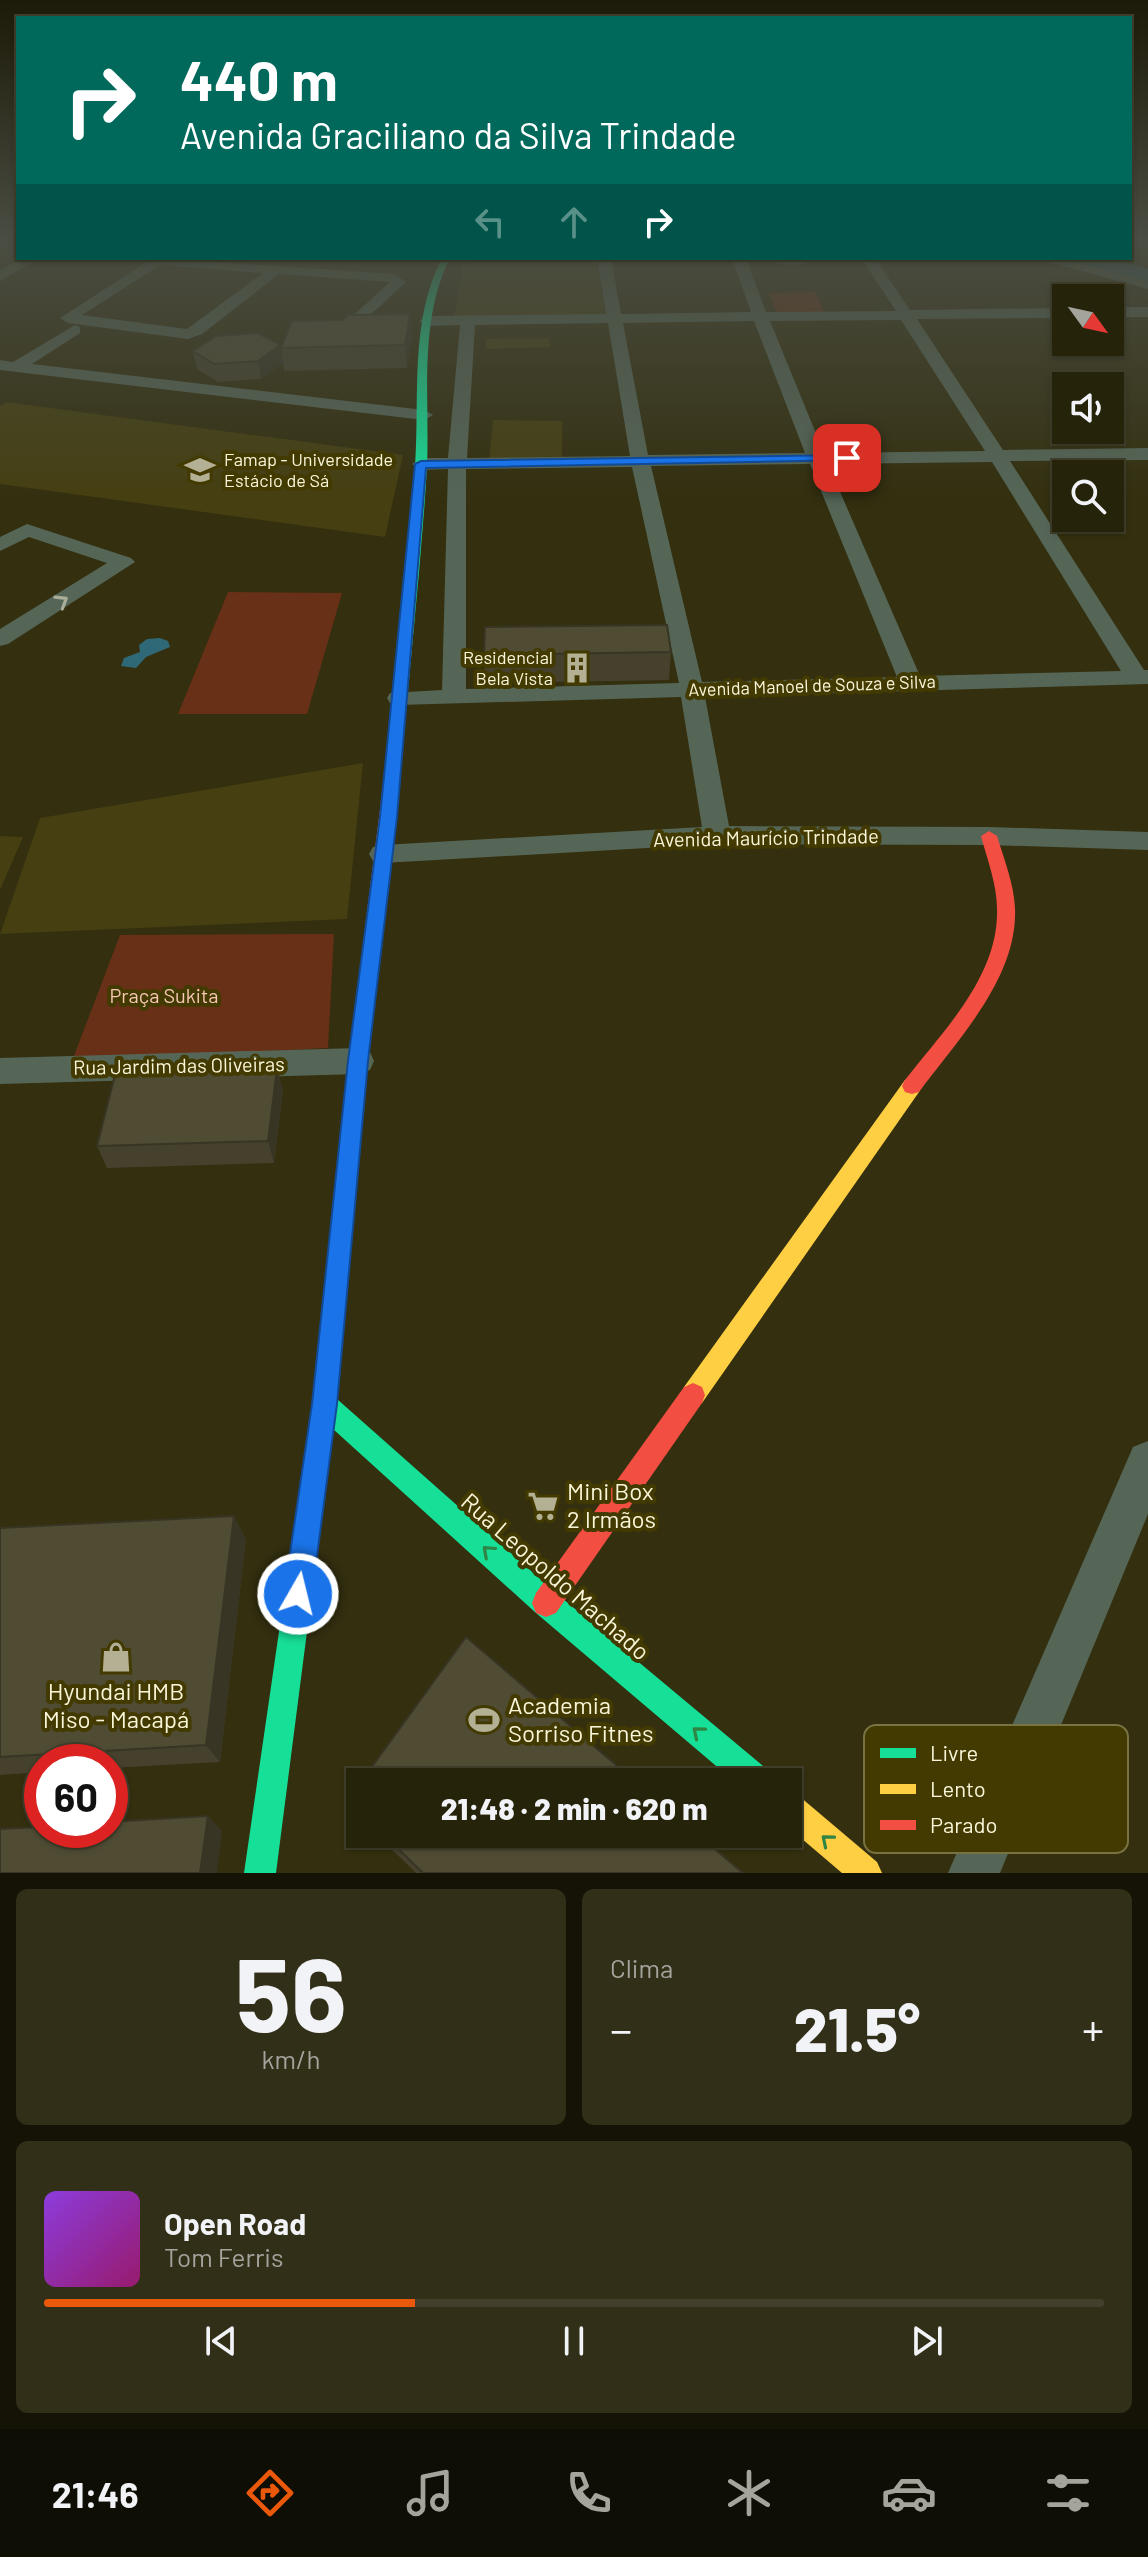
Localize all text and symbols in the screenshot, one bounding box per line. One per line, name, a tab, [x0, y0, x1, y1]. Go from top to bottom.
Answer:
text: 440 m	[180, 45, 338, 112]
icon: right	[48, 48, 152, 152]
text: Avenida Graciliano da Silva Trindade	[180, 113, 737, 156]
icon: left	[468, 200, 512, 244]
icon: ahead	[552, 200, 596, 244]
icon: right	[636, 200, 680, 244]
north arrow	[1052, 284, 1124, 356]
map controls	[1052, 284, 1124, 532]
button: sound	[1052, 372, 1124, 444]
pin	[813, 424, 881, 492]
icon: arrive	[825, 436, 869, 480]
place label: Famap - Universidade Estácio de Sá	[224, 448, 393, 491]
school or university icon: Famap - Universidade Estácio de Sá	[183, 453, 217, 487]
button: search	[1052, 460, 1124, 532]
one-way arrow	[53, 595, 68, 610]
place label: Residencial Bela Vista	[463, 646, 553, 689]
building icon: Residencial Bela Vista	[560, 651, 594, 685]
street label: Avenida Manoel de Souza e Silva	[688, 670, 936, 700]
street label: Avenida Maurício Trindade	[653, 823, 879, 851]
park label: Praça Sukita	[110, 983, 218, 1007]
street label: Rua Jardim das Oliveiras	[73, 1051, 285, 1079]
place label: Mini Box 2 Irmãos	[567, 1476, 656, 1533]
street label: Rua Leopoldo Machado	[456, 1486, 656, 1666]
supermarket icon: Mini Box 2 Irmãos	[526, 1489, 560, 1523]
one-way arrow	[482, 1547, 497, 1561]
position arrow	[256, 1552, 340, 1636]
shop icon: Hyundai HMB Miso - Macapá	[99, 1640, 133, 1674]
place label: Hyundai HMB Miso - Macapá	[43, 1676, 189, 1733]
place label: Academia Sorriso Fitnes	[508, 1690, 654, 1747]
sports icon: Academia Sorriso Fitnes	[467, 1703, 501, 1737]
legend	[864, 1725, 1128, 1853]
one-way arrow	[693, 1727, 707, 1742]
text: Livre	[930, 1739, 978, 1765]
speed limit sign: 60	[24, 1744, 128, 1848]
text: Lento	[930, 1775, 986, 1801]
text: 21:48 · 2 min · 620 m	[441, 1790, 707, 1826]
text: Parado	[930, 1811, 997, 1837]
one-way arrow	[822, 1835, 836, 1850]
text: 56	[235, 1928, 347, 2053]
text: Clima	[610, 1952, 673, 1983]
text: 21.5°	[794, 1992, 920, 2064]
text: −	[610, 2002, 632, 2055]
text: +	[1082, 2002, 1104, 2055]
text: km/h	[262, 2043, 320, 2074]
text: Open Road	[164, 2205, 306, 2241]
text: Tom Ferris	[164, 2241, 284, 2272]
icon: previous	[199, 2319, 243, 2363]
icon: pause	[552, 2319, 596, 2363]
icon: next	[905, 2319, 949, 2363]
icon: directions	[242, 2465, 298, 2521]
icon: music	[402, 2465, 458, 2521]
icon: phone	[561, 2465, 617, 2521]
icon: climate	[721, 2465, 777, 2521]
icon: car	[881, 2465, 937, 2521]
icon: filters	[1040, 2465, 1096, 2521]
text: 21:46	[52, 2472, 139, 2515]

